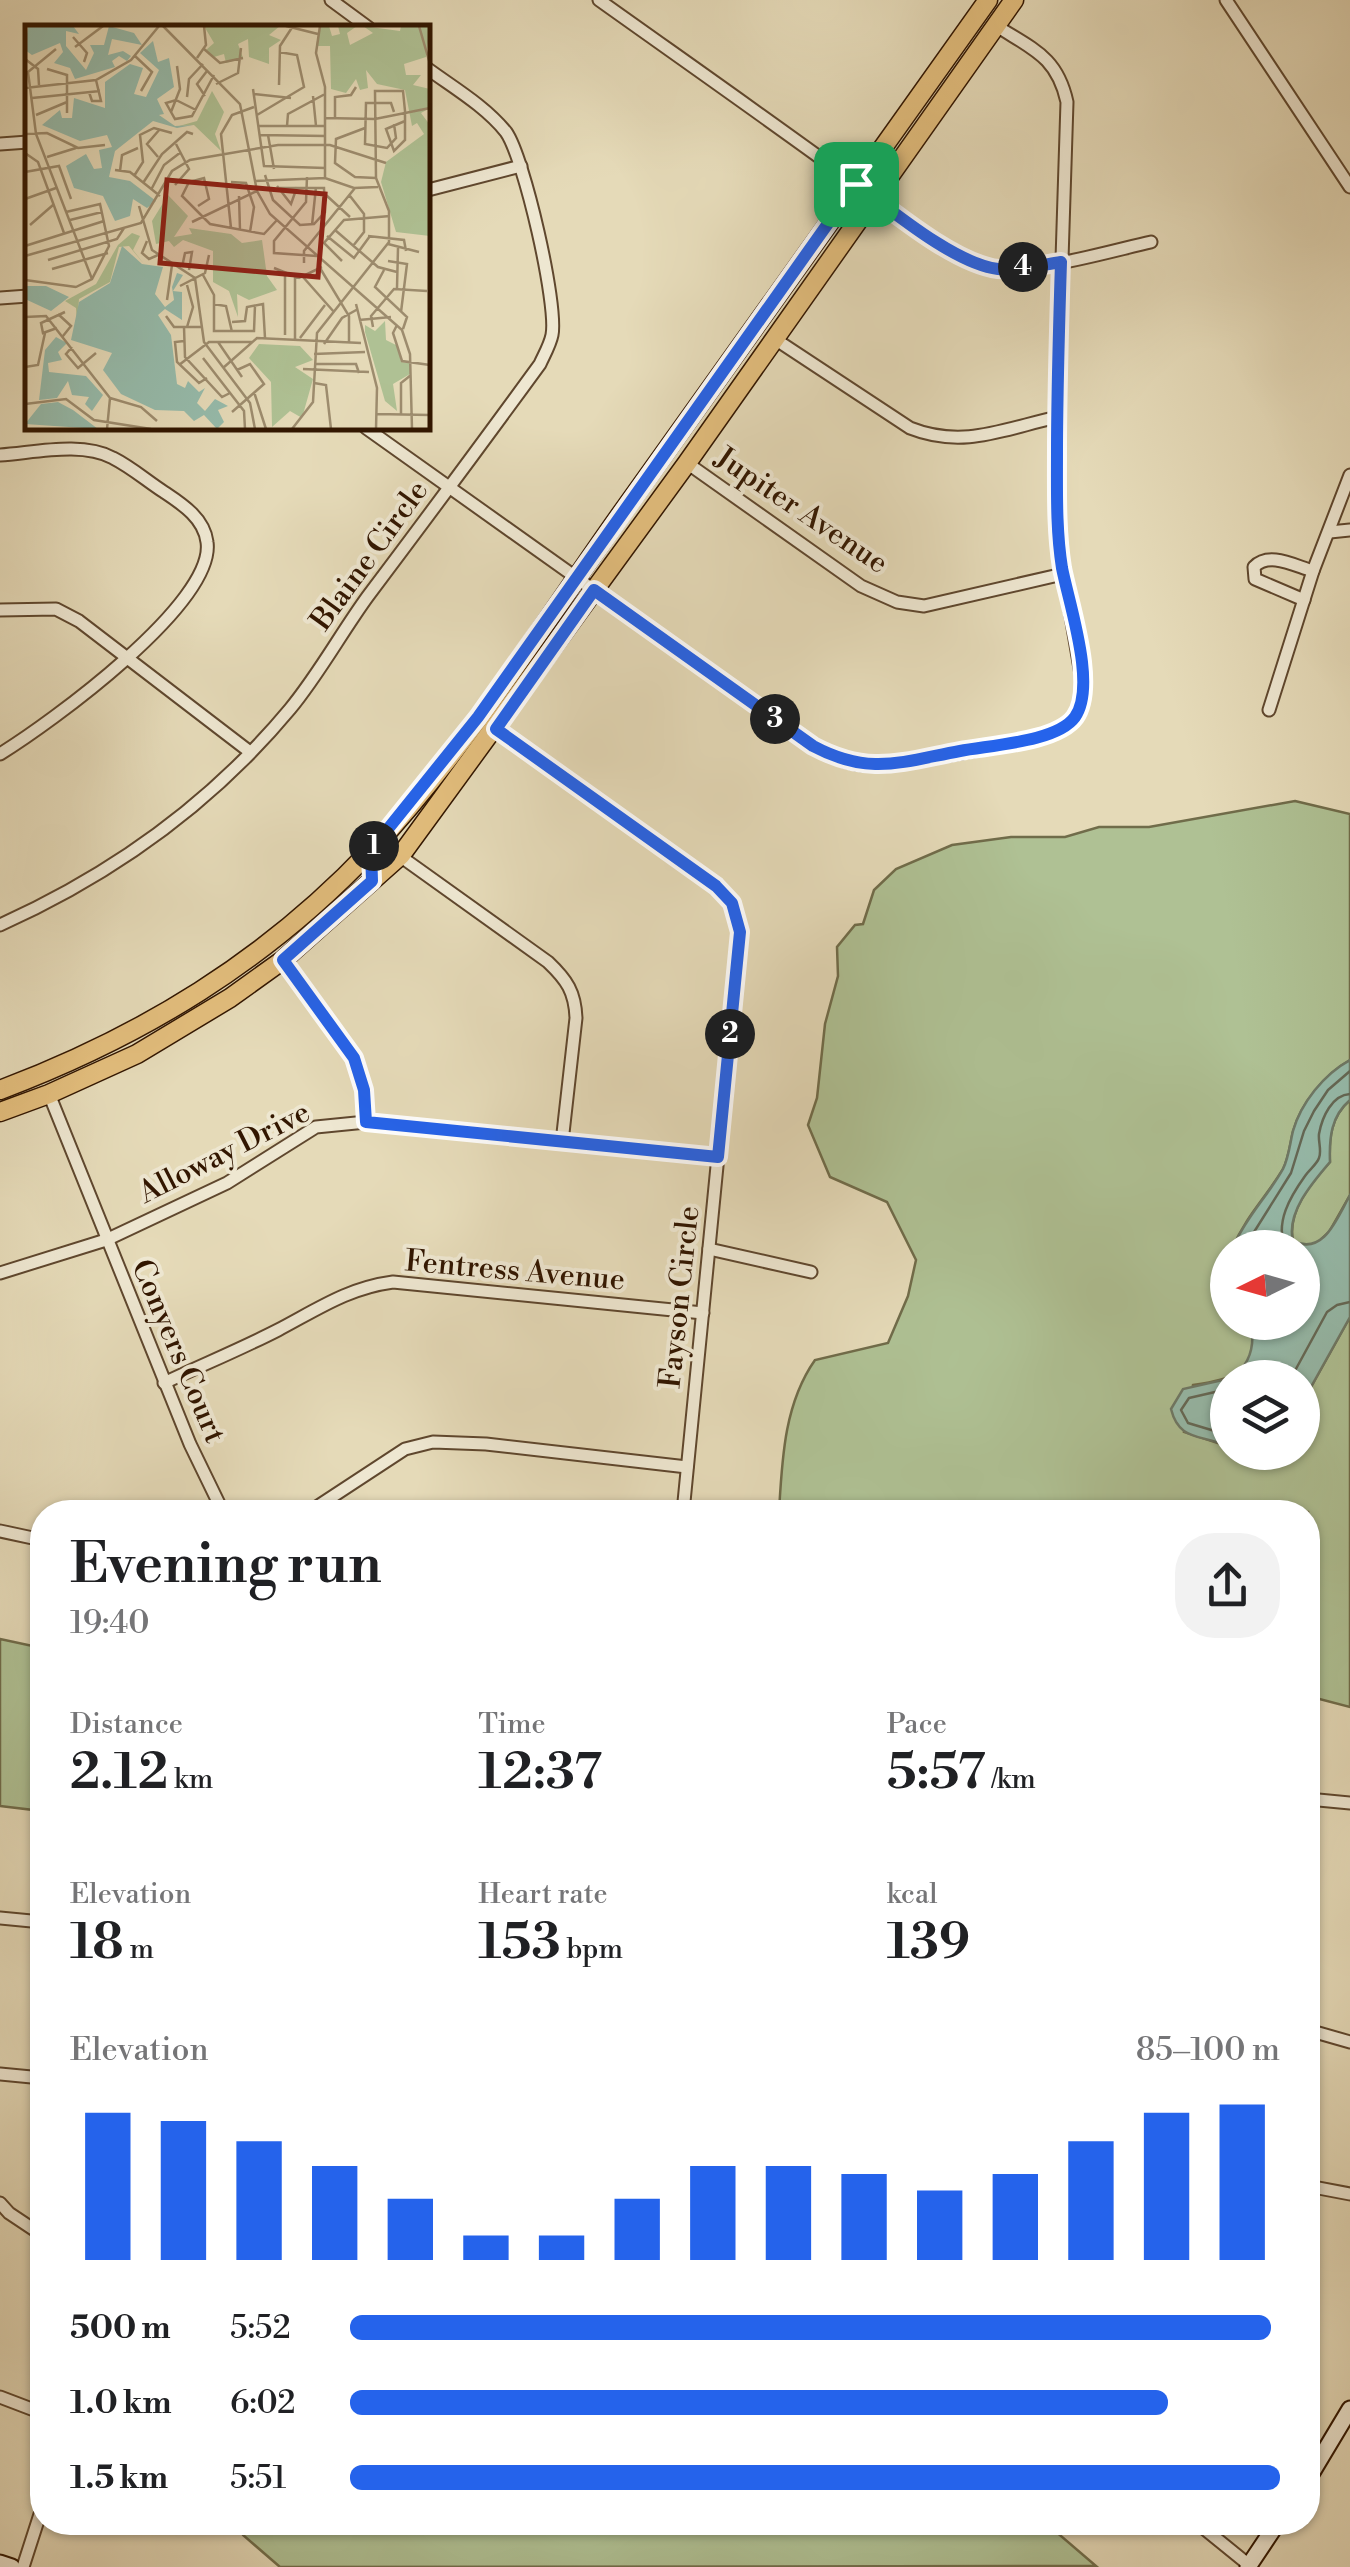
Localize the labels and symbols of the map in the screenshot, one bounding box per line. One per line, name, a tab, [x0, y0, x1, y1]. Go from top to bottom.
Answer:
inset map	[25, 25, 430, 430]
pin	[814, 142, 899, 227]
pin: 4	[998, 242, 1048, 292]
street label: Jupiter Avenue	[707, 438, 895, 583]
street label: Blaine Circle	[302, 473, 437, 639]
pin: 3	[750, 694, 800, 744]
pin: 1	[349, 821, 399, 871]
pin: 2	[705, 1009, 755, 1059]
street label: Alloway Drive	[131, 1093, 317, 1213]
street label: Fayson Circle	[652, 1204, 708, 1390]
north arrow	[1210, 1230, 1320, 1340]
street label: Fentress Avenue	[403, 1242, 626, 1300]
street label: Conyers Court	[122, 1254, 234, 1449]

